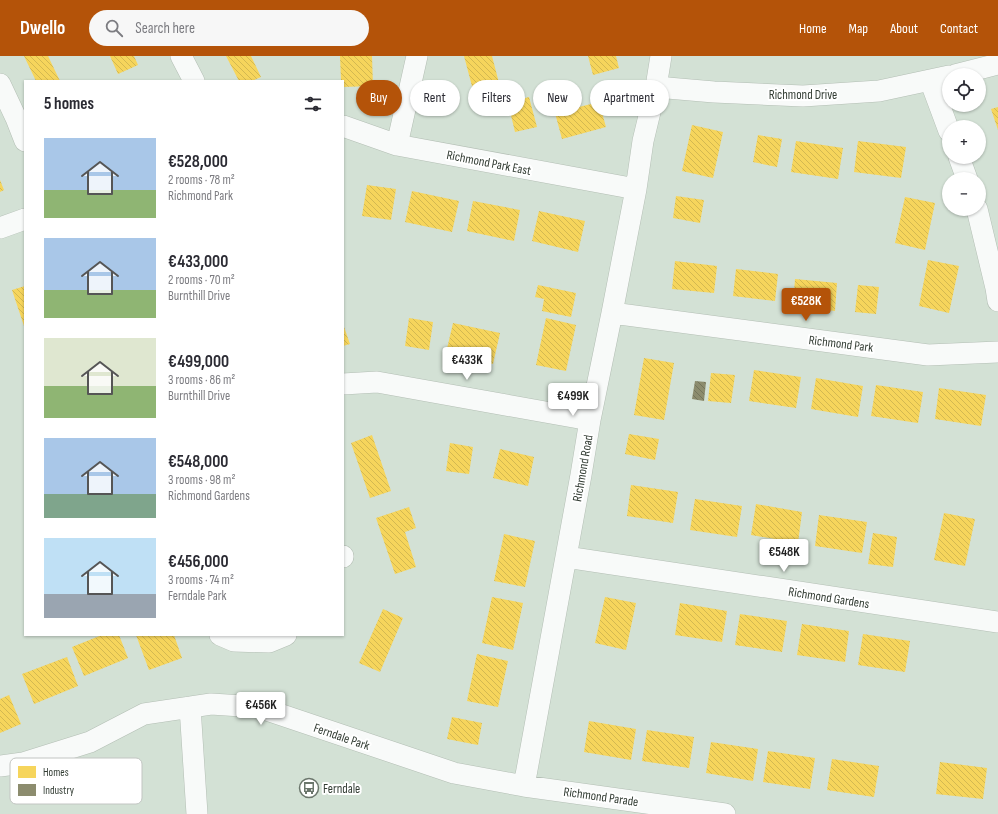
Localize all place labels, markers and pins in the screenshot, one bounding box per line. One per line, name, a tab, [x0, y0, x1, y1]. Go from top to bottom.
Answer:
pin: €528K	[778, 288, 834, 322]
pin: €433K	[439, 347, 495, 381]
pin: €499K	[545, 383, 601, 417]
pin: €548K	[756, 539, 812, 573]
pin: €456K	[233, 692, 289, 726]
bus stop icon: Ferndale	[298, 777, 320, 799]
place label: Ferndale	[323, 781, 360, 797]

